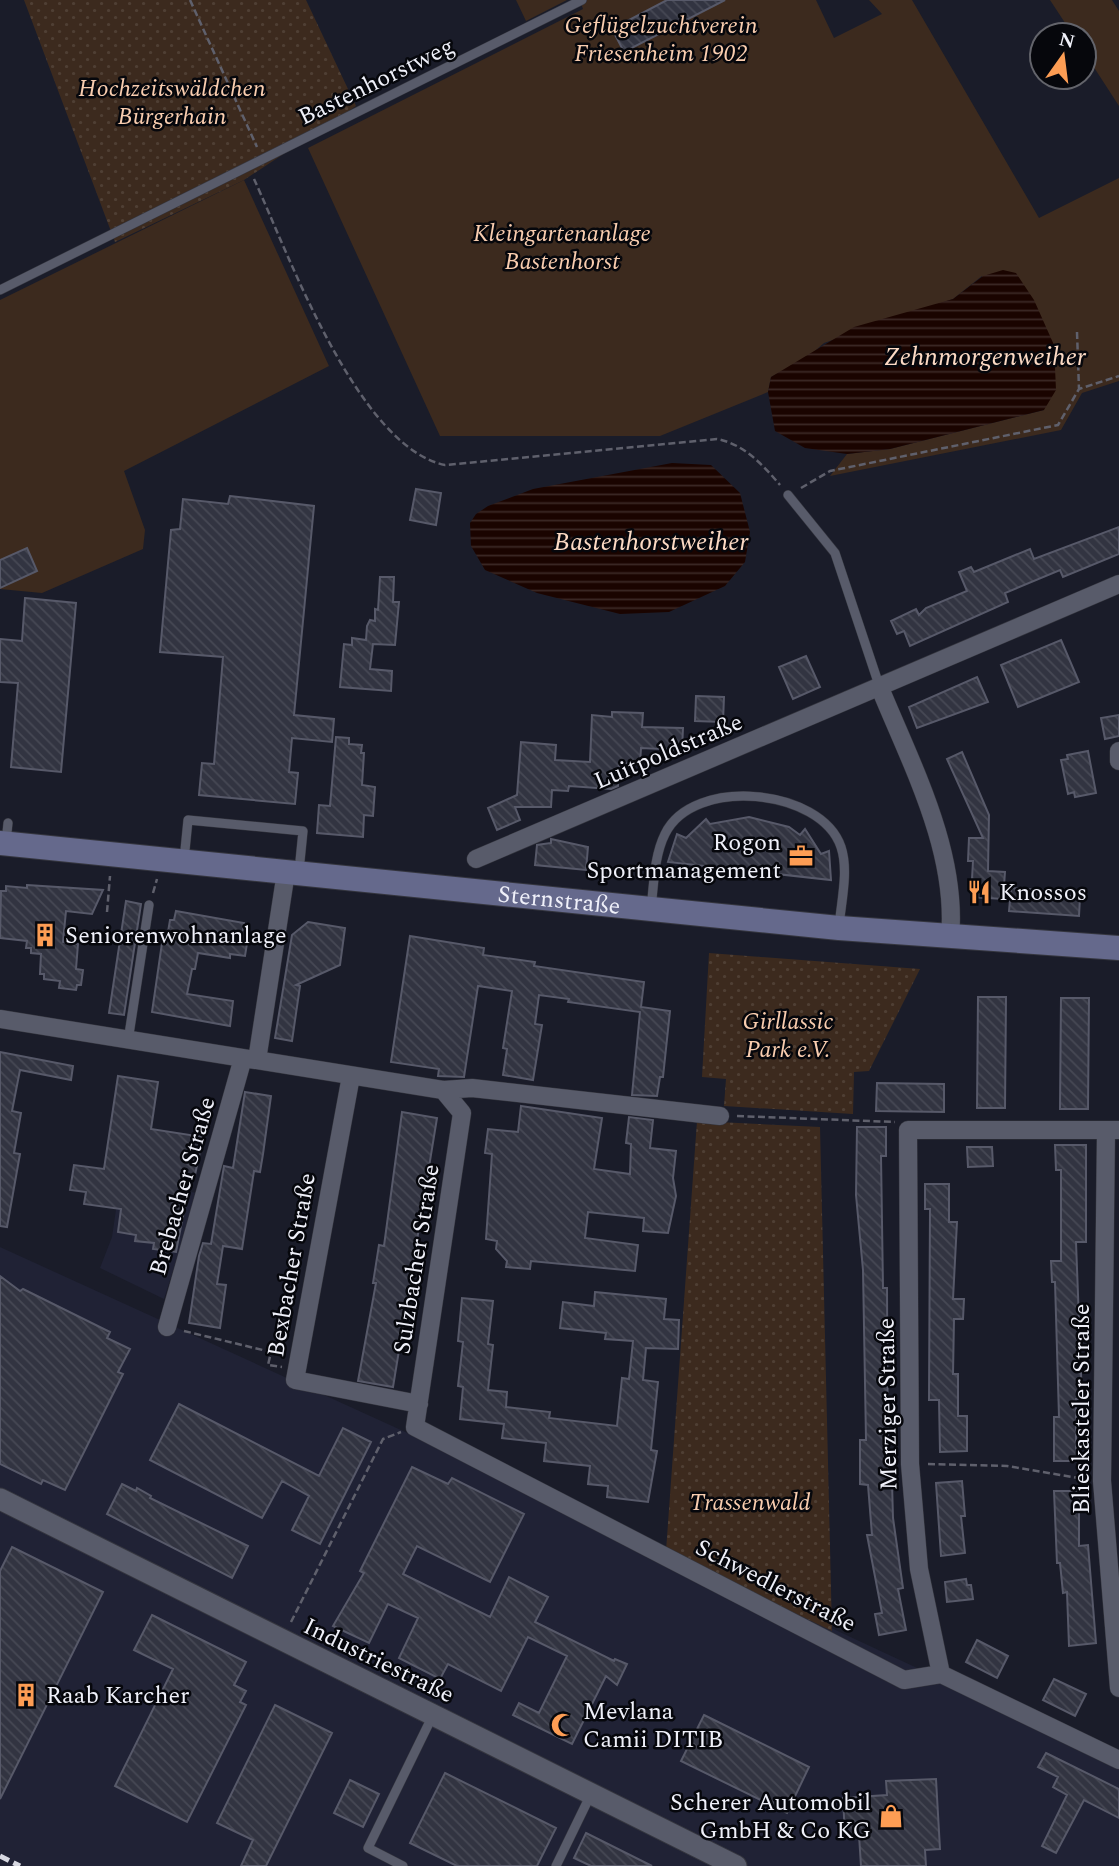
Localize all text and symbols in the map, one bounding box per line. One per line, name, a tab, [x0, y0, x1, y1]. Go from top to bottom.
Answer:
park label: Geflügelzuchtverein Friesenheim 1902	[564, 8, 758, 72]
north arrow	[1028, 21, 1098, 91]
text: N	[1056, 25, 1078, 57]
street label: Bastenhorstweg	[292, 29, 461, 135]
park label: Hochzeitswäldchen Bürgerhain	[78, 71, 266, 135]
park label: Kleingartenanlage Bastenhorst	[473, 216, 651, 280]
water label: Zehnmorgenweiher	[884, 337, 1087, 377]
water label: Bastenhorstweiher	[554, 522, 749, 562]
street label: Luitpoldstraße	[588, 704, 748, 799]
place label: Rogon Sportmanagement	[586, 825, 781, 889]
office icon: Rogon Sportmanagement	[787, 842, 815, 870]
place label: Knossos	[999, 875, 1087, 911]
street label: Sternstraße	[496, 877, 622, 925]
restaurant icon: Knossos	[965, 878, 993, 906]
place label: Seniorenwohnanlage	[65, 918, 287, 954]
building icon: Seniorenwohnanlage	[31, 921, 59, 949]
park label: Girllassic Park e.V.	[742, 1004, 834, 1068]
street label: Brebacher Straße	[140, 1093, 226, 1280]
street label: Sulzbacher Straße	[384, 1162, 450, 1357]
street label: Bexbacher Straße	[258, 1170, 326, 1360]
street label: Blieskasteler Straße	[1064, 1304, 1100, 1514]
street label: Merziger Straße	[868, 1317, 908, 1491]
park label: Trassenwald	[689, 1485, 811, 1521]
street label: Schwedlerstraße	[689, 1530, 862, 1642]
street label: Industriestraße	[297, 1609, 460, 1713]
place label: Raab Karcher	[46, 1678, 190, 1714]
building icon: Raab Karcher	[12, 1681, 40, 1709]
place label: Mevlana Camii DITIB	[583, 1694, 723, 1758]
mosque icon: Mevlana Camii DITIB	[549, 1711, 577, 1739]
place label: Scherer Automobil GmbH & Co KG	[670, 1785, 871, 1849]
shop icon: Scherer Automobil GmbH & Co KG	[877, 1802, 905, 1830]

